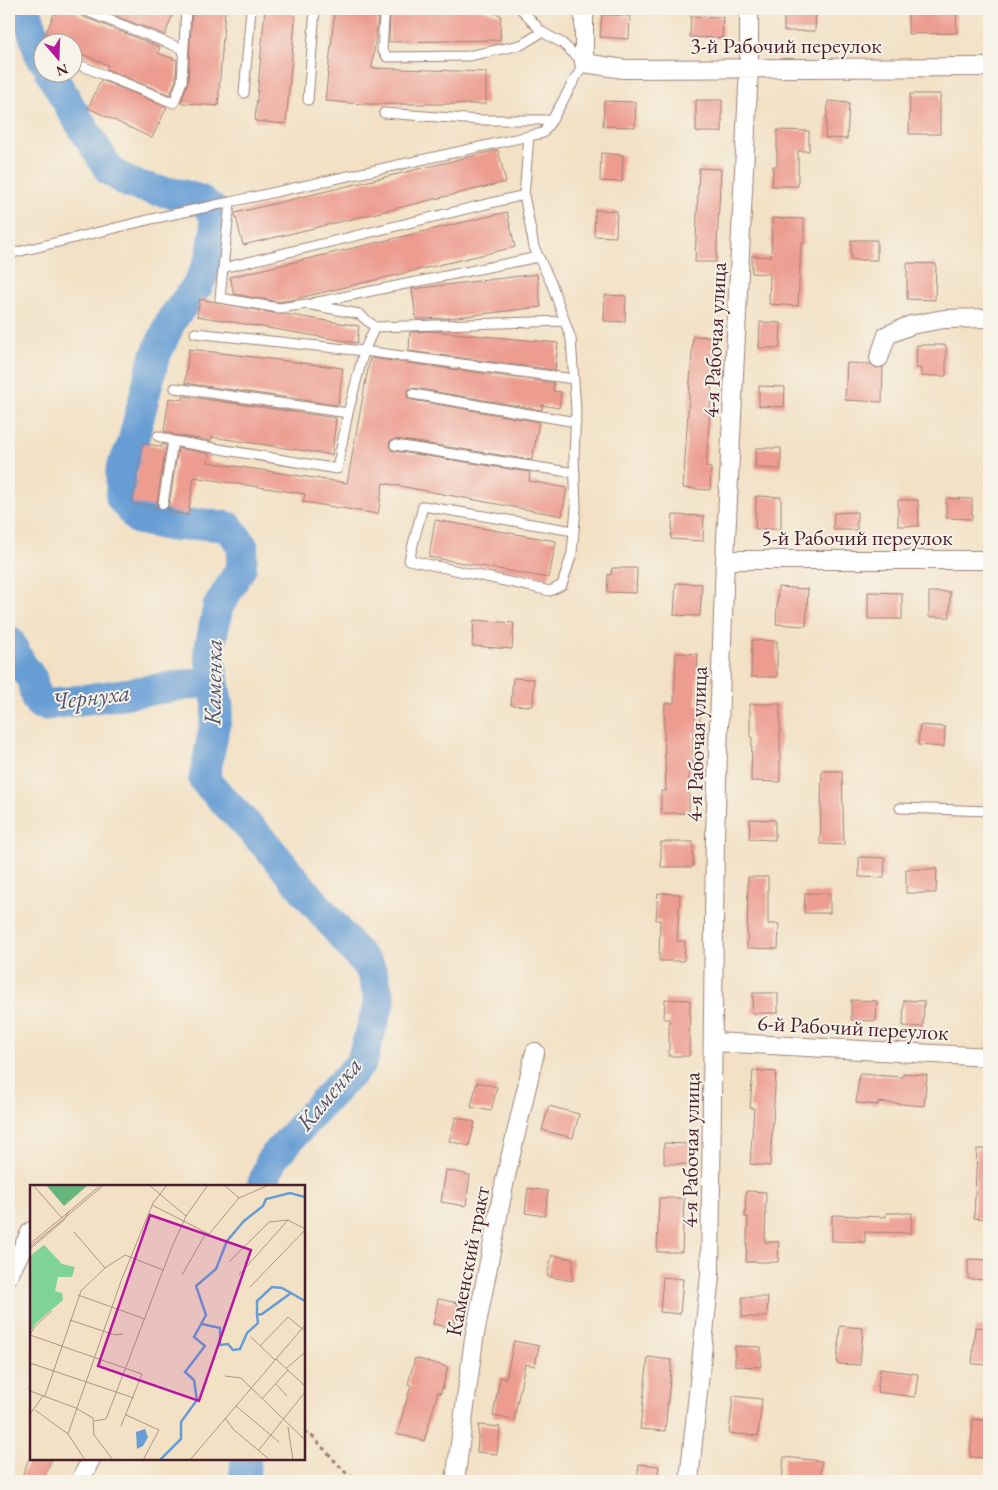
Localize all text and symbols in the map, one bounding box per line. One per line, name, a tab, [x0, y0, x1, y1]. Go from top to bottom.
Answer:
street label: 3-й Рабочий переулок	[690, 31, 882, 60]
north arrow	[32, 32, 82, 82]
text: N	[53, 60, 71, 81]
street label: 4-я Рабочая улица	[696, 261, 733, 419]
street label: 5-й Рабочий переулок	[761, 523, 953, 552]
water label: Каменка	[196, 638, 229, 727]
street label: 4-я Рабочая улица	[679, 665, 714, 822]
water label: Чернуха	[50, 676, 132, 717]
street label: 6-й Рабочий переулок	[757, 1008, 950, 1047]
water label: Каменка	[288, 1051, 368, 1138]
street label: 4-я Рабочая улица	[675, 1072, 706, 1228]
street label: Каменский тракт	[439, 1184, 496, 1339]
inset map	[30, 1185, 305, 1460]

